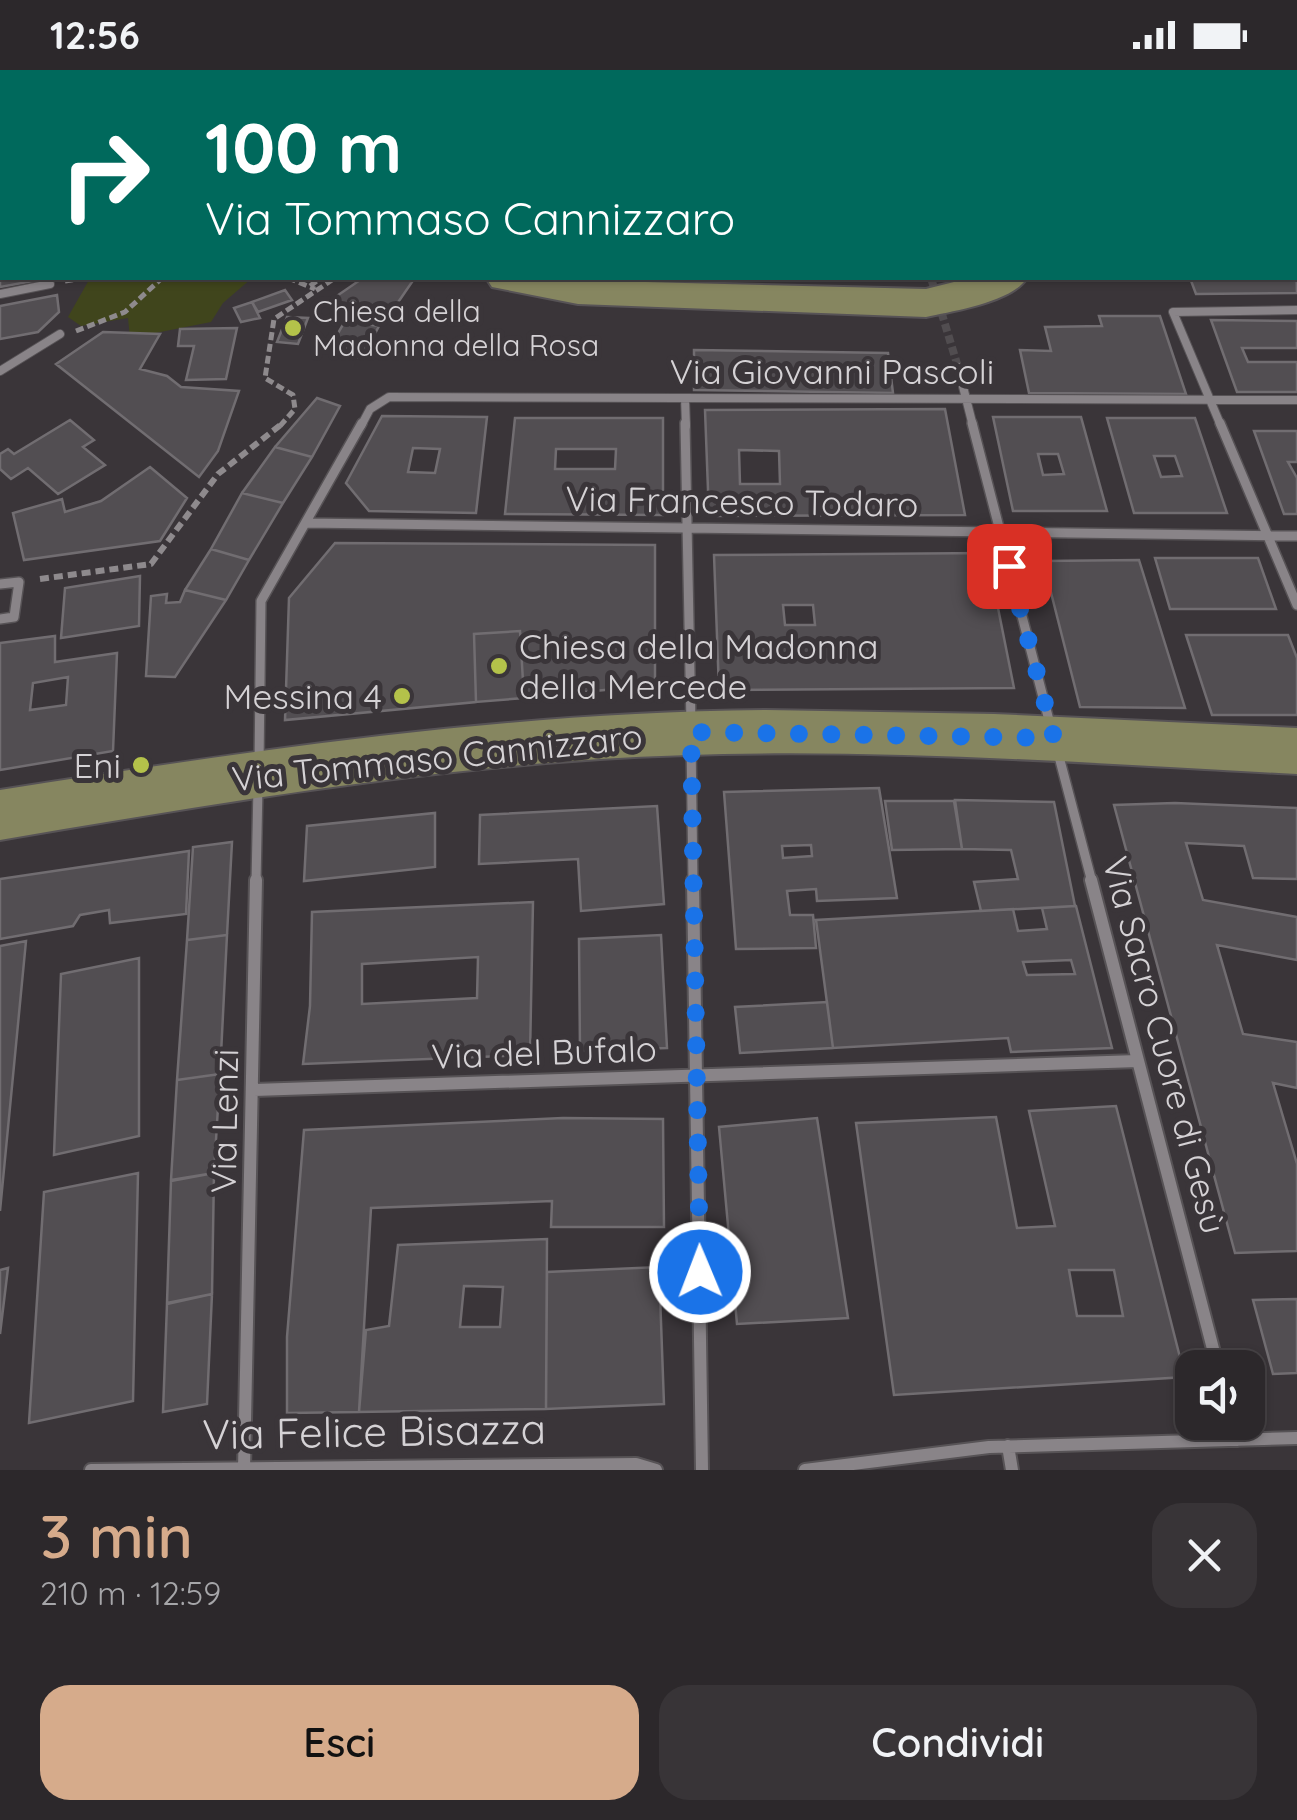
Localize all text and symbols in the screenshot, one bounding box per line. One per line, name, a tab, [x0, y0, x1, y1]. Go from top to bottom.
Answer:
text: 12:56	[50, 11, 140, 59]
text: 100 m	[205, 103, 402, 191]
icon: right	[40, 110, 170, 240]
text: Via Tommaso Cannizzaro	[205, 190, 735, 246]
place label: Chiesa della Madonna della Rosa	[313, 292, 599, 364]
marker: Chiesa della Madonna della Rosa	[282, 317, 304, 339]
street label: Via Giovanni Pascoli	[670, 349, 994, 393]
street label: Via Francesco Todaro	[565, 476, 919, 526]
pin	[967, 524, 1052, 609]
icon: arrive	[982, 539, 1037, 594]
place label: Chiesa della Madonna della Mercede	[519, 624, 879, 708]
marker: Chiesa della Madonna della Mercede	[488, 655, 510, 677]
place label: Messina 4	[224, 674, 382, 718]
marker: Messina 4	[391, 685, 413, 707]
street label: Via Tommaso Cannizzaro	[230, 714, 644, 800]
place label: Eni	[73, 743, 121, 787]
marker: Eni	[130, 754, 152, 776]
street label: Via Sacro Cuore di Gesù	[1093, 852, 1237, 1238]
street label: Via del Bufalo	[431, 1026, 657, 1078]
street label: Via Lenzi	[201, 1048, 247, 1194]
position arrow	[648, 1220, 752, 1324]
map controls	[1175, 1350, 1265, 1440]
button: sound	[1175, 1350, 1265, 1440]
street label: Via Felice Bisazza	[202, 1402, 546, 1460]
text: 3 min	[40, 1498, 193, 1573]
button: close	[1152, 1503, 1257, 1608]
text: 210 m · 12:59	[40, 1573, 221, 1613]
button: Esci	[40, 1685, 639, 1800]
button: Condividi	[659, 1685, 1257, 1800]

